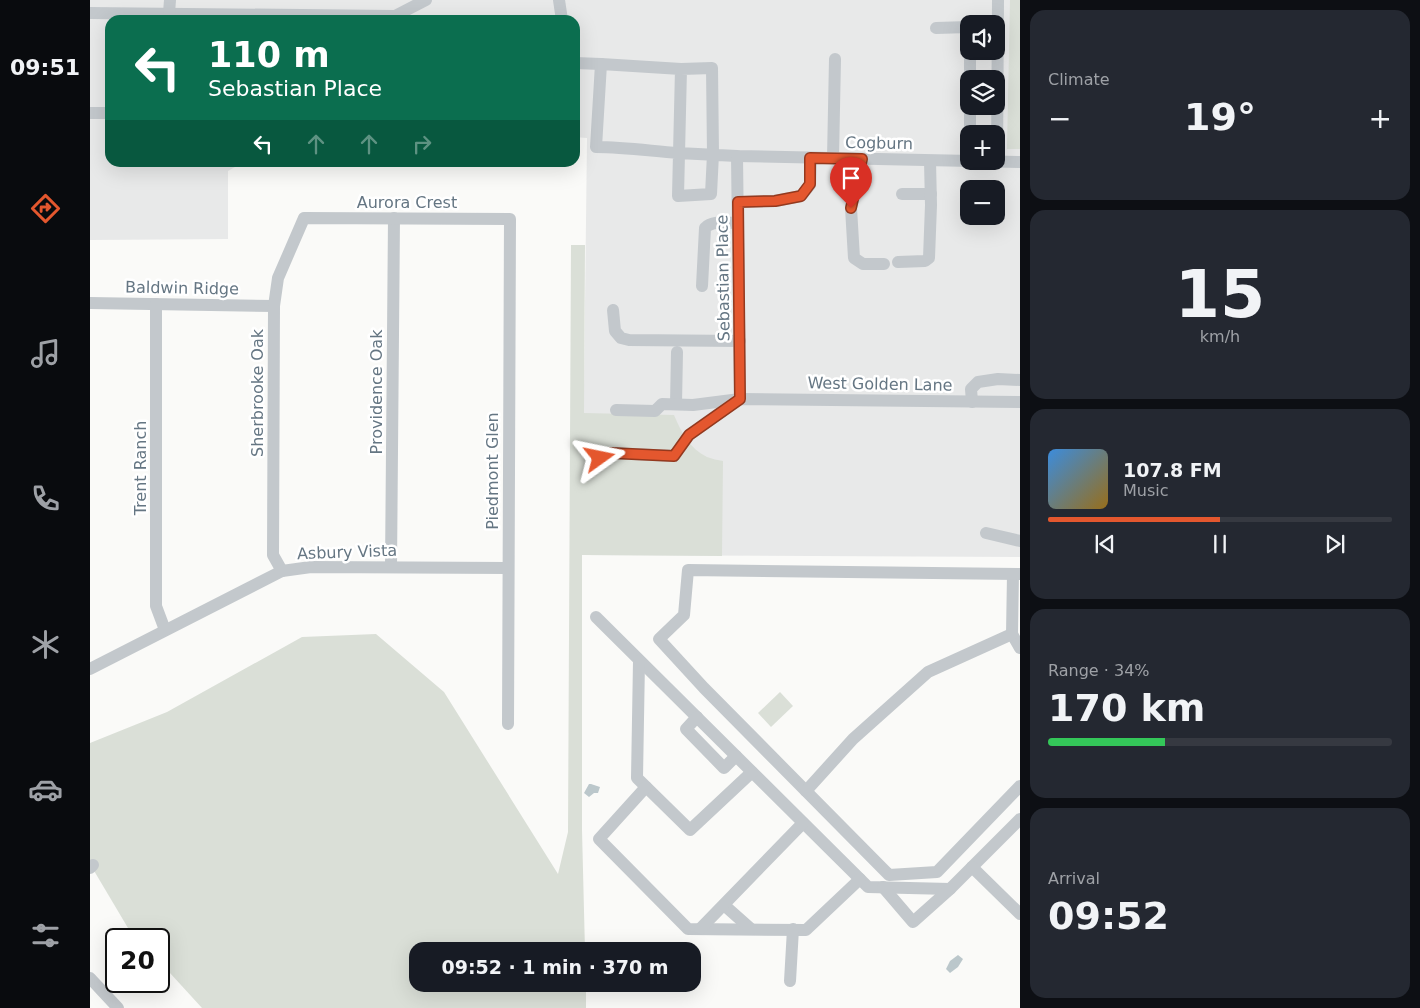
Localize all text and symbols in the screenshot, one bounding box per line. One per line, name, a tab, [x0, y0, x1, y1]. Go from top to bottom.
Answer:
map controls	[960, 15, 1005, 225]
button: sound	[960, 15, 1005, 60]
icon: left	[125, 35, 190, 100]
text: 110 m	[208, 35, 330, 75]
text: 09:51	[10, 55, 80, 80]
button: layers	[960, 70, 1005, 115]
text: Climate	[1048, 70, 1110, 89]
text: Sebastian Place	[208, 76, 382, 101]
text: 19°	[1184, 95, 1256, 139]
text: −	[1048, 102, 1071, 135]
text: +	[1369, 102, 1392, 135]
button: +	[960, 125, 1005, 170]
icon: left	[249, 130, 277, 158]
icon: ahead	[302, 130, 330, 158]
icon: ahead	[355, 130, 383, 158]
icon: right	[408, 130, 436, 158]
street label: Cogburn	[845, 133, 913, 153]
pin	[830, 157, 872, 208]
icon: arrive	[837, 164, 865, 192]
button: −	[960, 180, 1005, 225]
icon: directions	[28, 191, 63, 226]
street label: Aurora Crest	[357, 193, 457, 212]
street label: Sebastian Place	[712, 215, 734, 341]
text: 15	[1175, 257, 1265, 332]
street label: Baldwin Ridge	[125, 278, 239, 298]
text: km/h	[1200, 327, 1240, 346]
street label: Sherbrooke Oak	[248, 328, 267, 457]
street label: Providence Oak	[367, 329, 386, 454]
icon: music	[28, 336, 63, 371]
street label: West Golden Lane	[807, 373, 953, 395]
street label: Piedmont Glen	[483, 412, 502, 530]
street label: Trent Ranch	[131, 421, 150, 516]
position arrow	[573, 431, 625, 483]
text: 107.8 FM	[1123, 459, 1222, 481]
icon: phone	[28, 481, 63, 516]
text: Music	[1123, 481, 1169, 500]
icon: previous	[1091, 530, 1119, 558]
icon: pause	[1206, 530, 1234, 558]
icon: next	[1321, 530, 1349, 558]
street label: Asbury Vista	[297, 541, 397, 563]
icon: climate	[28, 627, 63, 662]
text: Range · 34%	[1048, 661, 1150, 680]
text: 170 km	[1048, 686, 1205, 730]
icon: car	[28, 772, 63, 807]
text: Arrival	[1048, 869, 1100, 888]
text: 09:52	[1048, 894, 1169, 938]
icon: filters	[28, 918, 63, 953]
speed limit sign: 20	[105, 928, 170, 993]
text: 09:52 · 1 min · 370 m	[441, 956, 669, 978]

